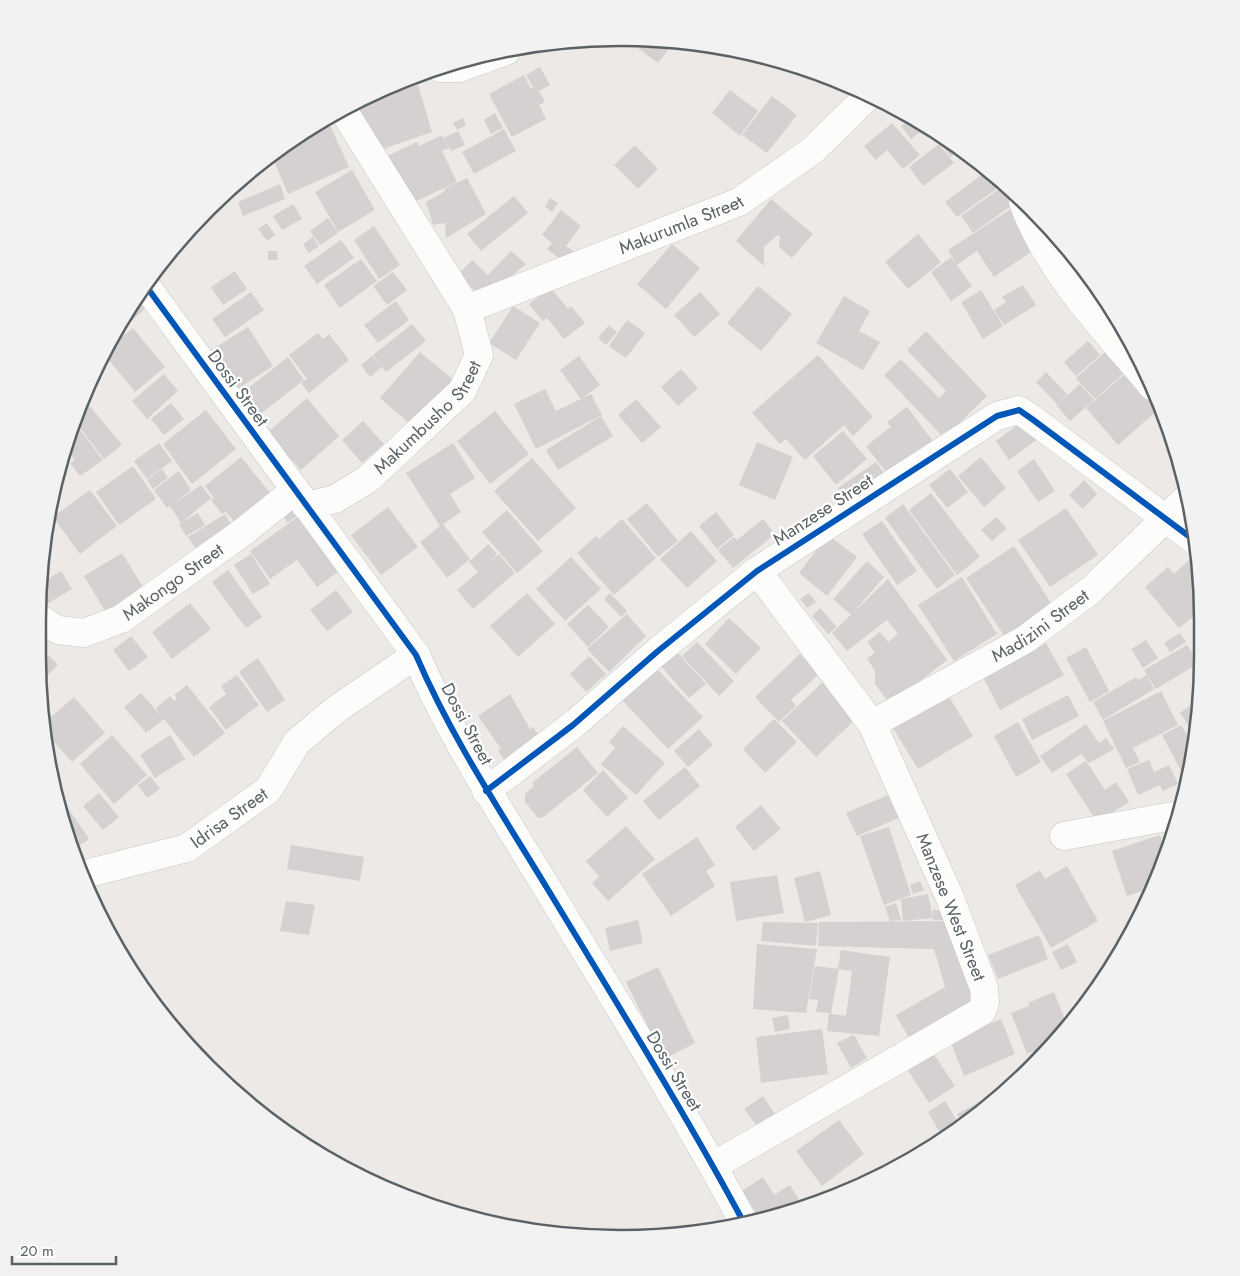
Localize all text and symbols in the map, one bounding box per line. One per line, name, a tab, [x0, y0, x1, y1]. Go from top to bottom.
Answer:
street label: Makurumla Street	[615, 189, 750, 261]
street label: Dossi Street	[201, 344, 275, 432]
street label: Makumbusho Street	[368, 356, 488, 480]
street label: Manzese Street	[768, 467, 879, 552]
street label: Makongo Street	[117, 537, 229, 627]
street label: Madizini Street	[987, 582, 1095, 669]
street label: Dossi Street	[434, 678, 500, 770]
street label: Idrisa Street	[185, 781, 274, 855]
street label: Manzese West Street	[909, 829, 993, 985]
street label: Dossi Street	[640, 1026, 709, 1117]
scale bar	[12, 1234, 116, 1266]
text: 20 m	[20, 1240, 54, 1262]

